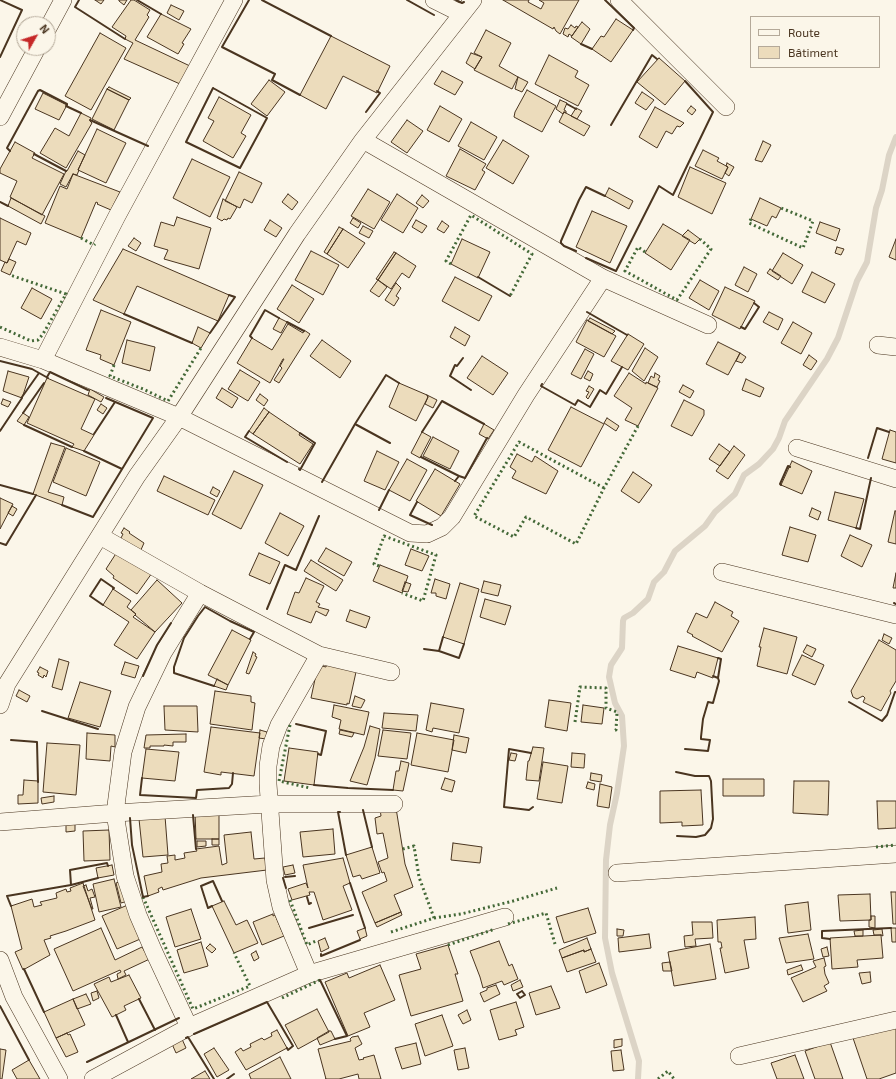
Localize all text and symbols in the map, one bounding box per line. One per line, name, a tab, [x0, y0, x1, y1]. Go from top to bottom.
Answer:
north arrow	[16, 16, 56, 56]
legend	[750, 16, 880, 68]
text: N	[37, 22, 52, 36]
text: Route	[788, 25, 820, 39]
text: Bâtiment	[788, 45, 838, 59]

